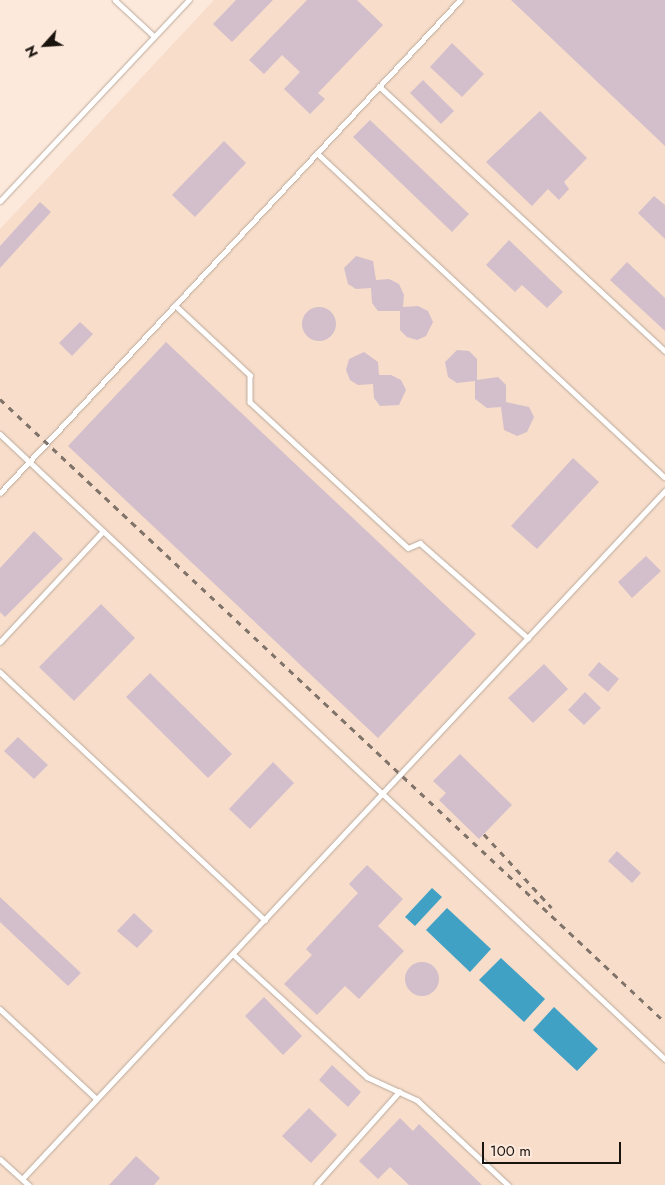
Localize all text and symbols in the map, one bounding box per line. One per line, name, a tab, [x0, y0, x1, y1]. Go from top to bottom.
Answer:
north arrow	[20, 20, 70, 70]
text: N	[20, 42, 43, 61]
scale bar	[485, 1132, 624, 1164]
text: 100 m	[490, 1140, 531, 1162]

